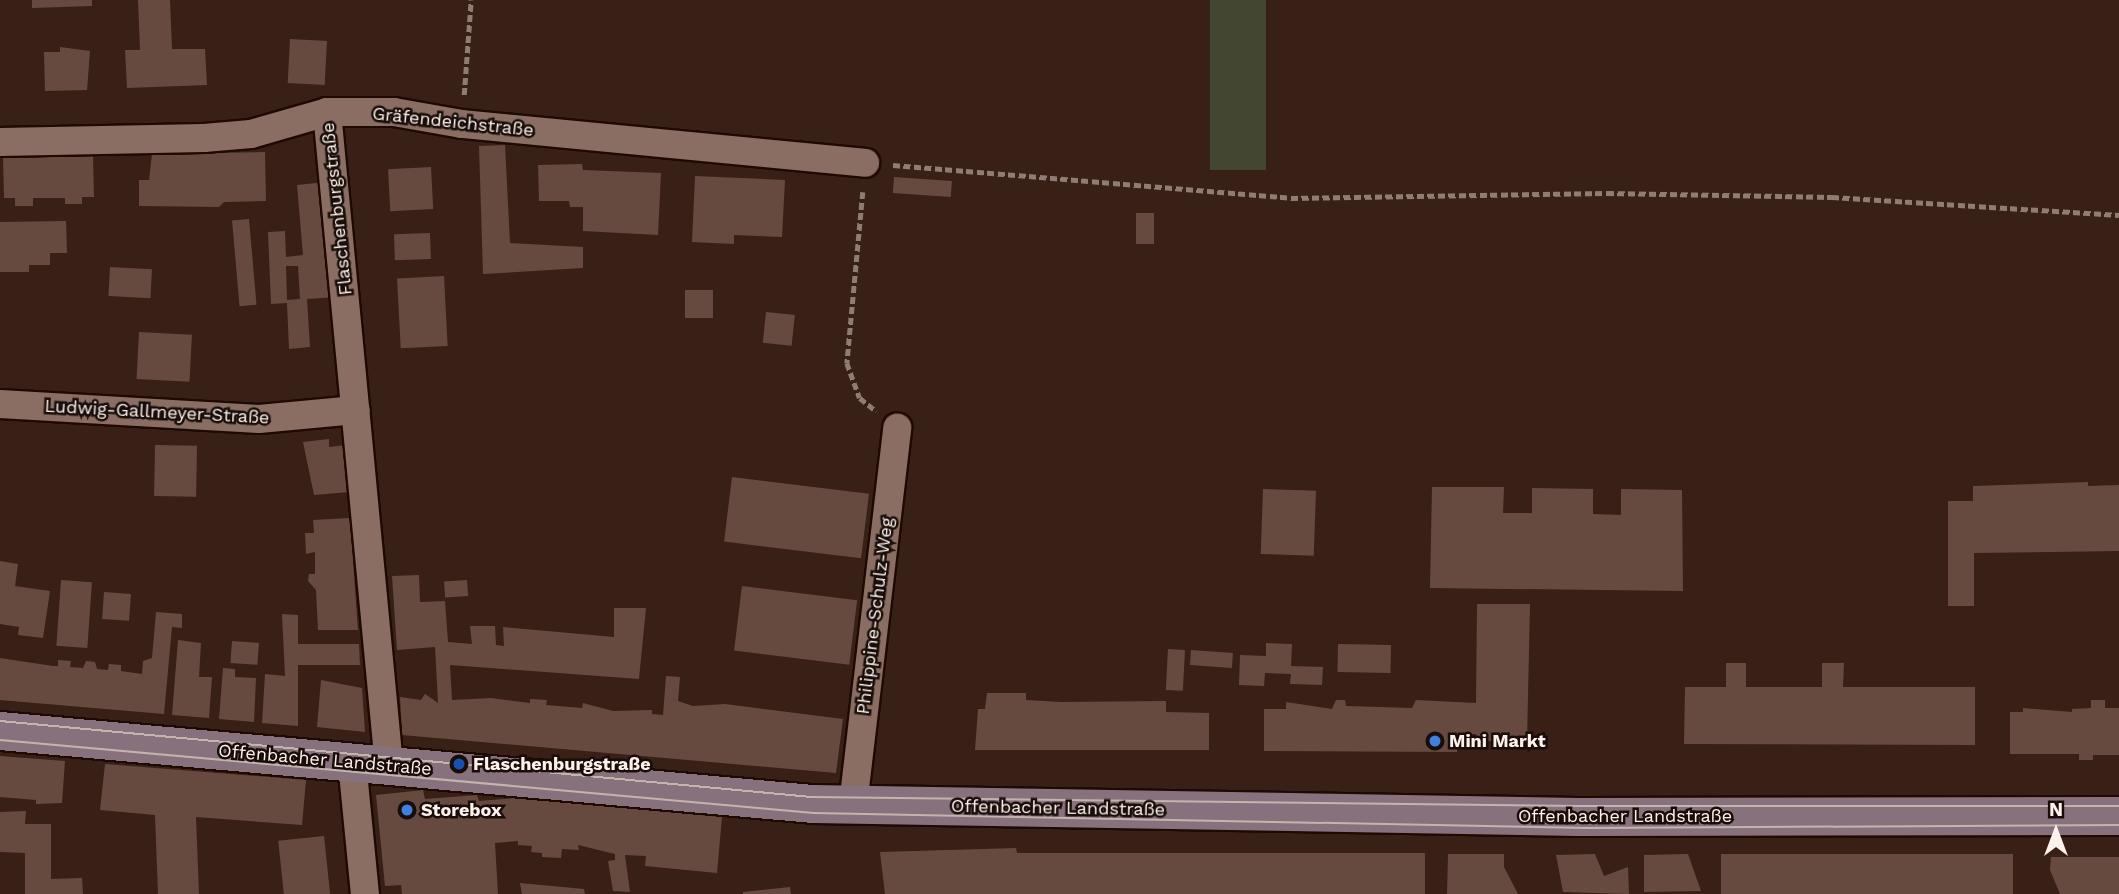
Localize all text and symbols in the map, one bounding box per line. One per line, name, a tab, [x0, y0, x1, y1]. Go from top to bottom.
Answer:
street label: Gräfendeichstraße	[371, 103, 535, 141]
street label: Flaschenburgstraße	[317, 122, 357, 296]
street label: Ludwig-Gallmeyer-Straße	[44, 395, 270, 429]
street label: Philippine-Schulz-Weg	[852, 516, 898, 716]
place label: Mini Markt	[1449, 730, 1546, 752]
marker: Mini Markt	[1427, 733, 1443, 749]
street label: Offenbacher Landstraße	[217, 740, 433, 780]
place label: Flaschenburgstraße	[473, 753, 651, 775]
marker: Flaschenburgstraße	[451, 756, 467, 772]
street label: Offenbacher Landstraße	[951, 795, 1165, 821]
north arrow	[2021, 796, 2091, 866]
text: N	[2049, 798, 2063, 821]
place label: Storebox	[421, 799, 501, 821]
marker: Storebox	[399, 802, 415, 818]
street label: Offenbacher Landstraße	[1518, 805, 1732, 827]

